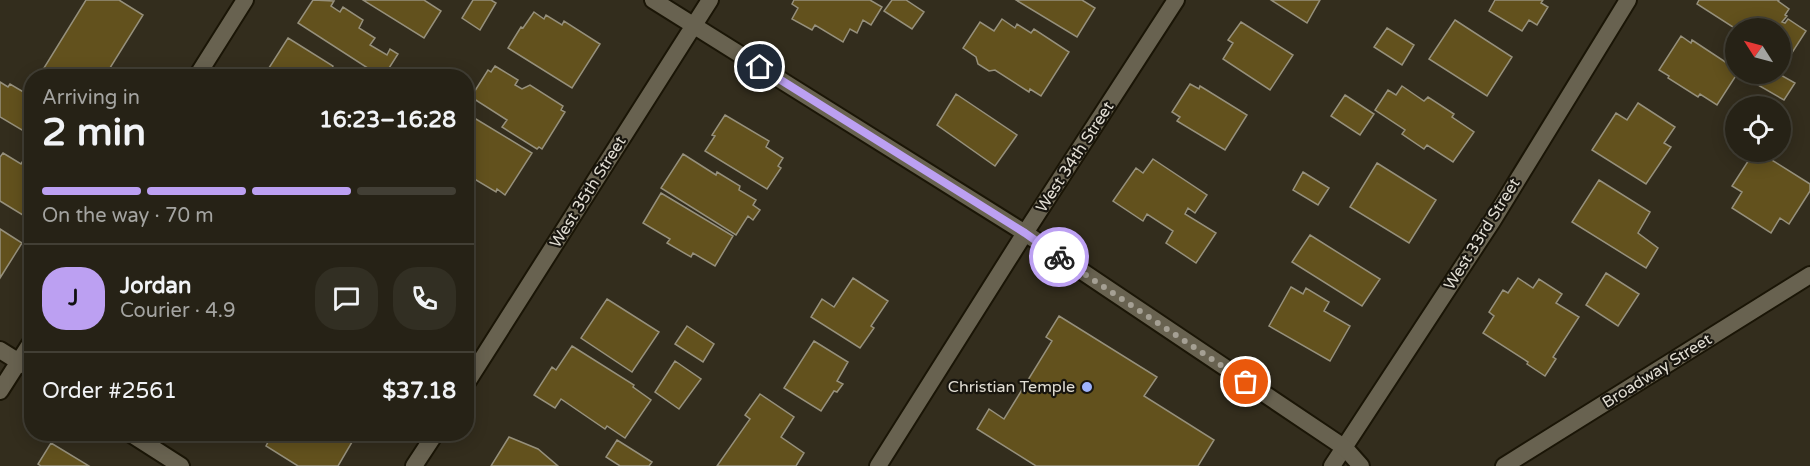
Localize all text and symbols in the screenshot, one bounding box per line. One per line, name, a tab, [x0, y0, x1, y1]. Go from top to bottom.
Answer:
north arrow	[1725, 18, 1791, 84]
map controls	[1725, 18, 1791, 162]
pin	[734, 41, 785, 92]
icon: home	[743, 50, 776, 83]
text: Arriving in	[42, 86, 140, 110]
button: locate	[1725, 96, 1791, 162]
street label: West 34th Street	[1032, 98, 1118, 216]
text: 16:23–16:28	[319, 107, 456, 133]
text: 2 min	[42, 109, 146, 156]
street label: West 35th Street	[546, 132, 630, 252]
street label: West 33rd Street	[1440, 174, 1524, 294]
text: On the way · 70 m	[42, 204, 214, 228]
courier	[1029, 227, 1089, 287]
icon: bike	[1043, 241, 1076, 274]
button: chat	[315, 267, 378, 330]
button: phone	[393, 267, 456, 330]
text: Jordan	[120, 273, 191, 299]
text: J	[68, 285, 79, 311]
text: Courier · 4.9	[120, 299, 235, 323]
street label: Broadway Street	[1598, 329, 1716, 413]
pin	[1220, 356, 1271, 407]
icon: bag	[1229, 365, 1262, 398]
place label: Christian Temple	[948, 377, 1075, 397]
text: Order #2561	[42, 378, 177, 404]
text: $37.18	[383, 378, 456, 404]
marker: Christian Temple	[1080, 380, 1094, 394]

